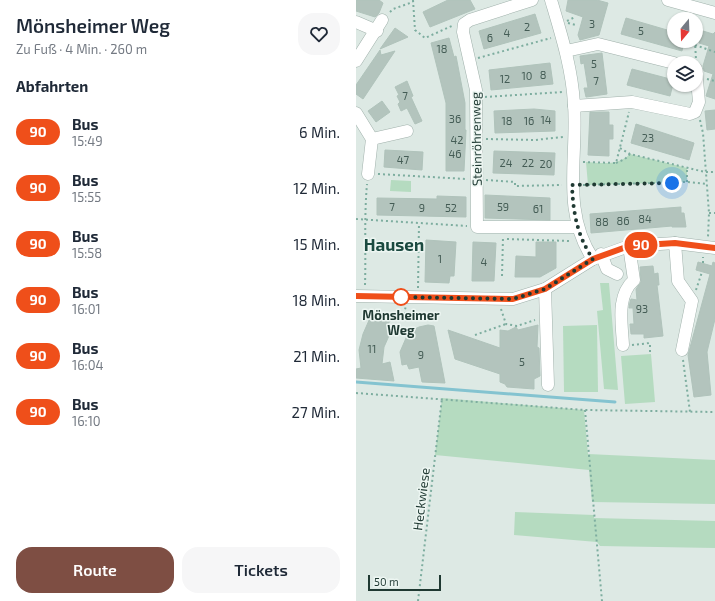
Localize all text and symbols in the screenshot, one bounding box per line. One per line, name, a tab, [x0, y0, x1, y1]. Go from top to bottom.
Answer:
north arrow	[667, 12, 703, 48]
map controls	[667, 12, 703, 92]
button: heart	[298, 13, 340, 55]
text: Mönsheimer Weg	[16, 14, 170, 37]
house number: 3	[589, 17, 595, 30]
house number: 2	[524, 20, 530, 33]
house number: 5	[638, 24, 644, 37]
house number: 4	[504, 26, 511, 39]
house number: 6	[487, 31, 493, 44]
text: Zu Fuß · 4 Min. · 260 m	[16, 41, 147, 57]
house number: 18	[436, 42, 448, 55]
button: layers	[667, 56, 703, 92]
house number: 5	[591, 57, 597, 70]
house number: 8	[540, 68, 546, 81]
house number: 10	[521, 69, 533, 82]
house number: 12	[500, 72, 510, 85]
house number: 7	[593, 74, 599, 87]
text: Abfahrten	[16, 77, 88, 95]
house number: 7	[402, 89, 408, 102]
street label: Steinröhrenweg	[467, 92, 485, 186]
house number: 36	[449, 112, 461, 125]
house number: 14	[540, 113, 552, 126]
house number: 18	[501, 114, 513, 127]
house number: 16	[524, 114, 534, 127]
text: Bus	[72, 115, 98, 133]
text: 90	[29, 123, 47, 140]
text: 6 Min.	[299, 123, 340, 141]
house number: 23	[642, 131, 654, 144]
text: 15:49	[72, 133, 103, 149]
house number: 42	[451, 133, 463, 146]
house number: 46	[448, 147, 462, 160]
house number: 47	[397, 153, 410, 166]
house number: 24	[500, 156, 513, 169]
house number: 22	[522, 156, 534, 169]
house number: 20	[540, 157, 552, 170]
text: Bus	[72, 171, 98, 189]
your location	[662, 173, 682, 193]
text: 90	[29, 179, 47, 196]
text: 12 Min.	[293, 179, 340, 197]
text: 15:55	[72, 189, 101, 205]
house number: 7	[389, 200, 395, 213]
house number: 59	[497, 200, 509, 213]
house number: 9	[419, 201, 425, 214]
house number: 52	[445, 201, 457, 214]
house number: 61	[533, 202, 543, 215]
house number: 84	[638, 212, 652, 225]
house number: 86	[617, 214, 629, 227]
house number: 88	[595, 215, 609, 228]
text: Bus	[72, 227, 98, 245]
line badge: 90	[623, 232, 659, 258]
district label: Hausen	[364, 234, 424, 254]
text: 90	[29, 235, 47, 252]
text: 15 Min.	[294, 235, 340, 253]
text: 90	[632, 236, 650, 253]
text: 15:58	[72, 245, 102, 261]
house number: 1	[438, 252, 442, 265]
house number: 4	[481, 255, 488, 268]
text: Bus	[72, 283, 98, 301]
marker: Mönsheimer Weg	[392, 288, 410, 306]
text: 90	[29, 291, 47, 308]
text: 18 Min.	[293, 291, 340, 309]
text: 16:01	[72, 301, 101, 317]
house number: 93	[636, 302, 648, 315]
place label: Mönsheimer Weg	[362, 307, 440, 338]
text: Bus	[72, 339, 98, 357]
house number: 11	[368, 342, 376, 355]
text: 90	[29, 347, 47, 364]
text: 21 Min.	[293, 347, 340, 365]
house number: 9	[418, 348, 424, 361]
house number: 5	[519, 355, 525, 368]
text: 16:04	[72, 357, 104, 373]
text: Bus	[72, 395, 98, 413]
text: 90	[29, 403, 47, 420]
text: 27 Min.	[292, 403, 340, 421]
text: 16:10	[72, 413, 101, 429]
street label: Heckwiese	[409, 467, 433, 531]
button: Route	[16, 547, 174, 593]
button: Tickets	[182, 547, 340, 593]
scale bar	[368, 573, 441, 592]
text: 50 m	[374, 575, 399, 588]

